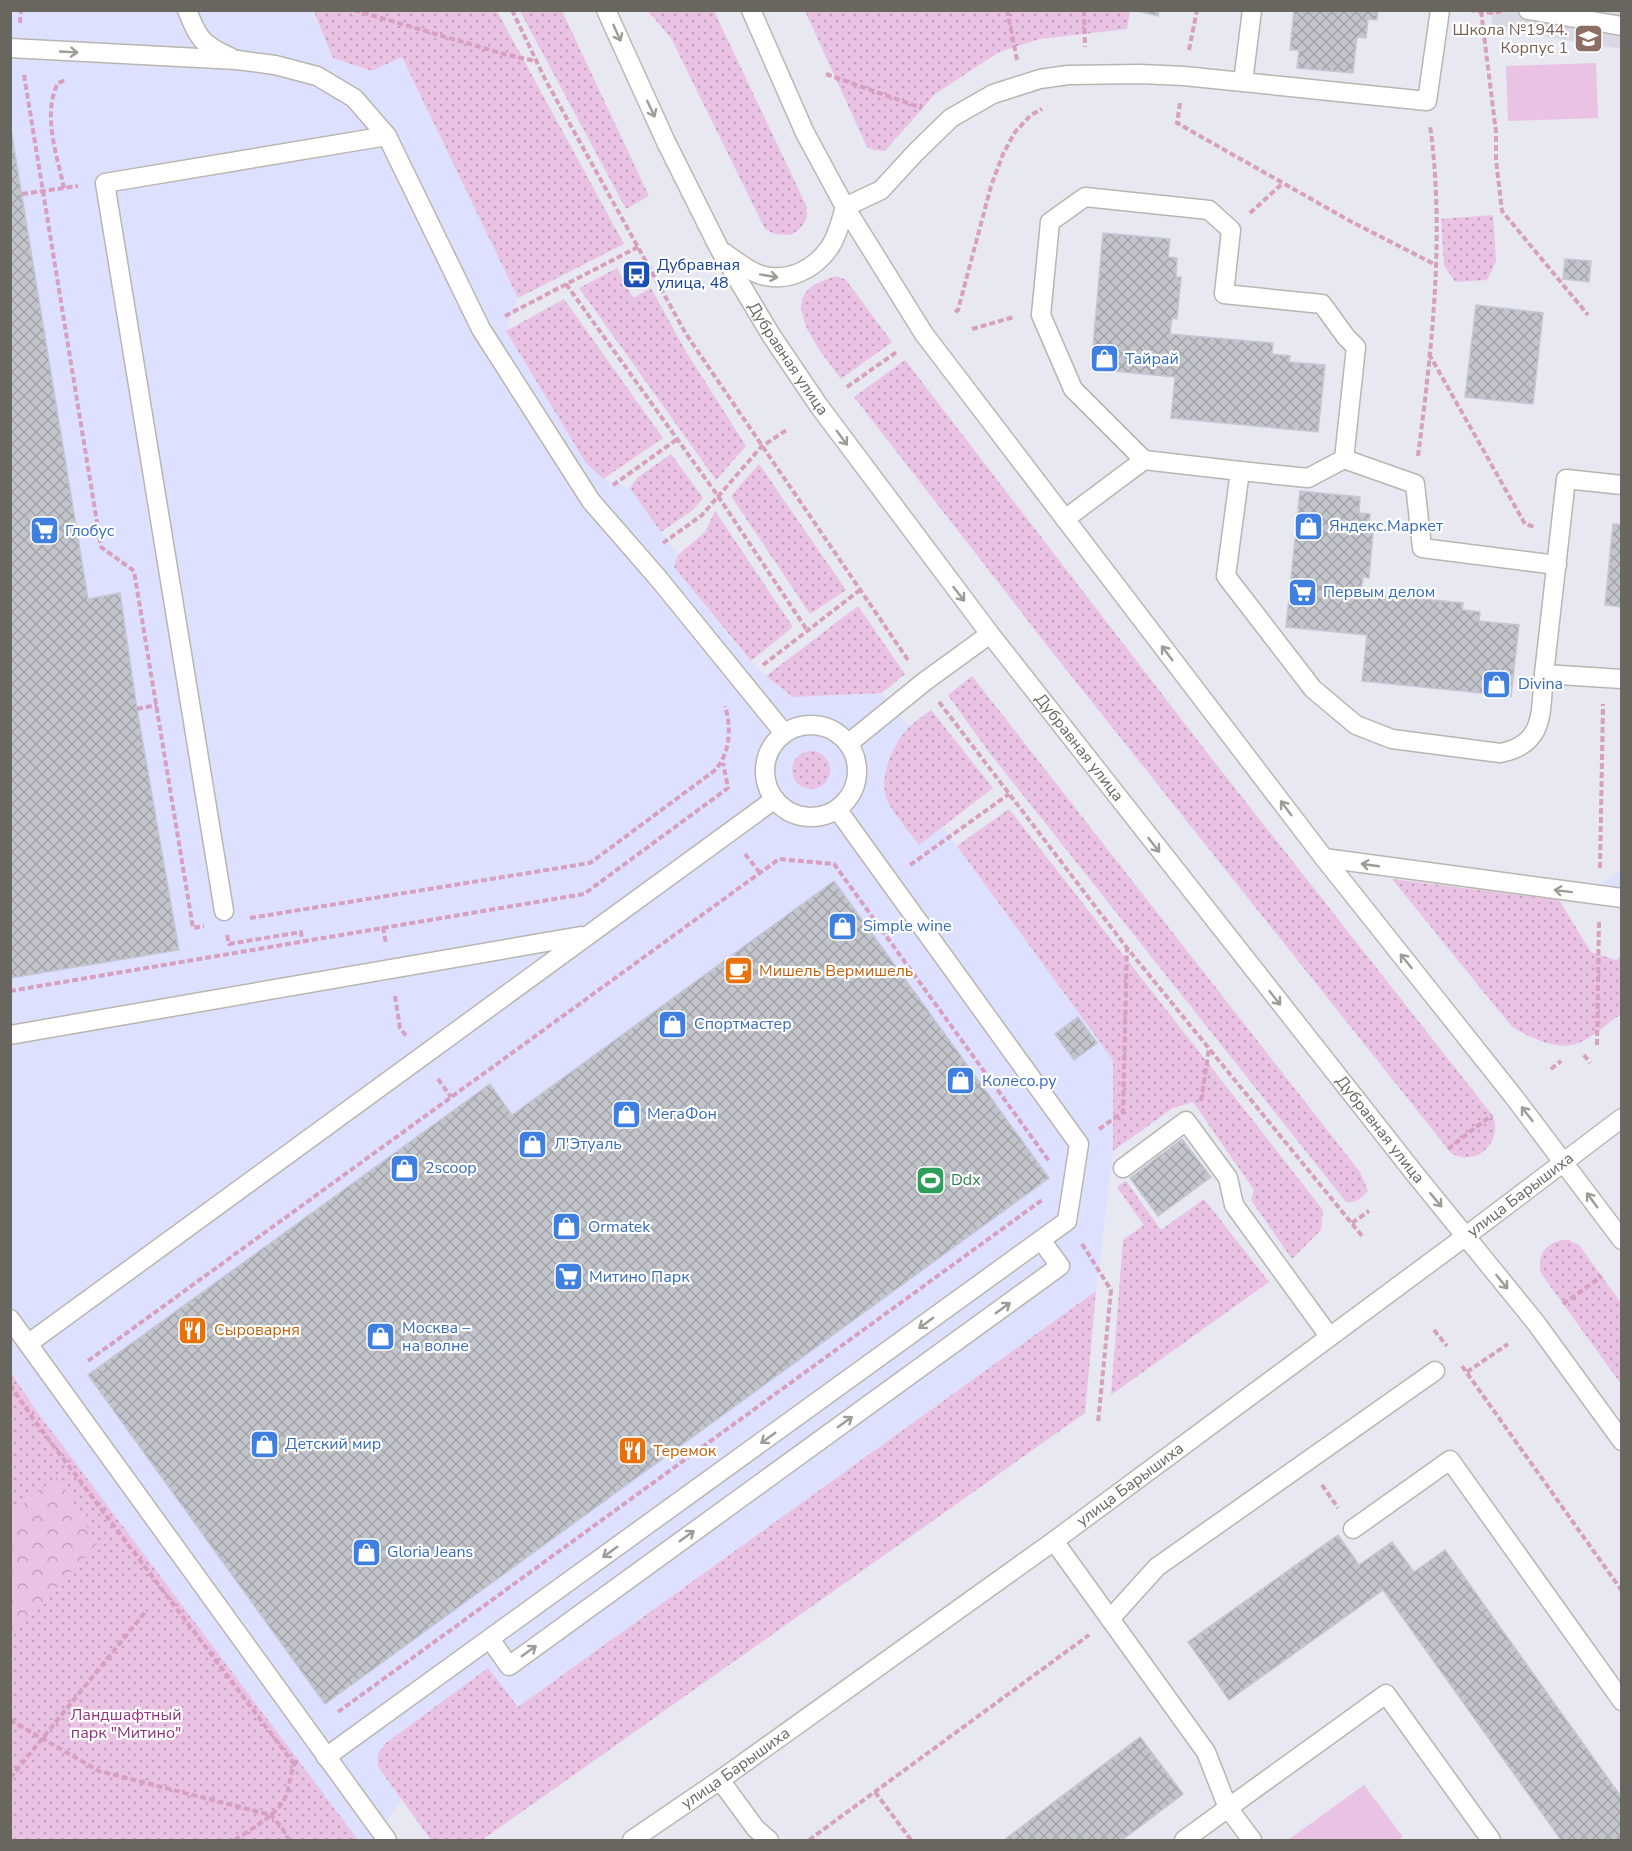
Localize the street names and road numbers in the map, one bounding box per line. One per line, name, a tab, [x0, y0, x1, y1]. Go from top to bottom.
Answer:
street label: Дубравная улица	[743, 298, 833, 420]
street label: Дубравная улица	[1030, 689, 1129, 806]
street label: Дубравная улица	[1330, 1071, 1429, 1188]
street label: улица Барышиха	[1463, 1147, 1578, 1242]
street label: улица Барышиха	[1072, 1438, 1188, 1532]
street label: улица Барышиха	[677, 1722, 794, 1814]

